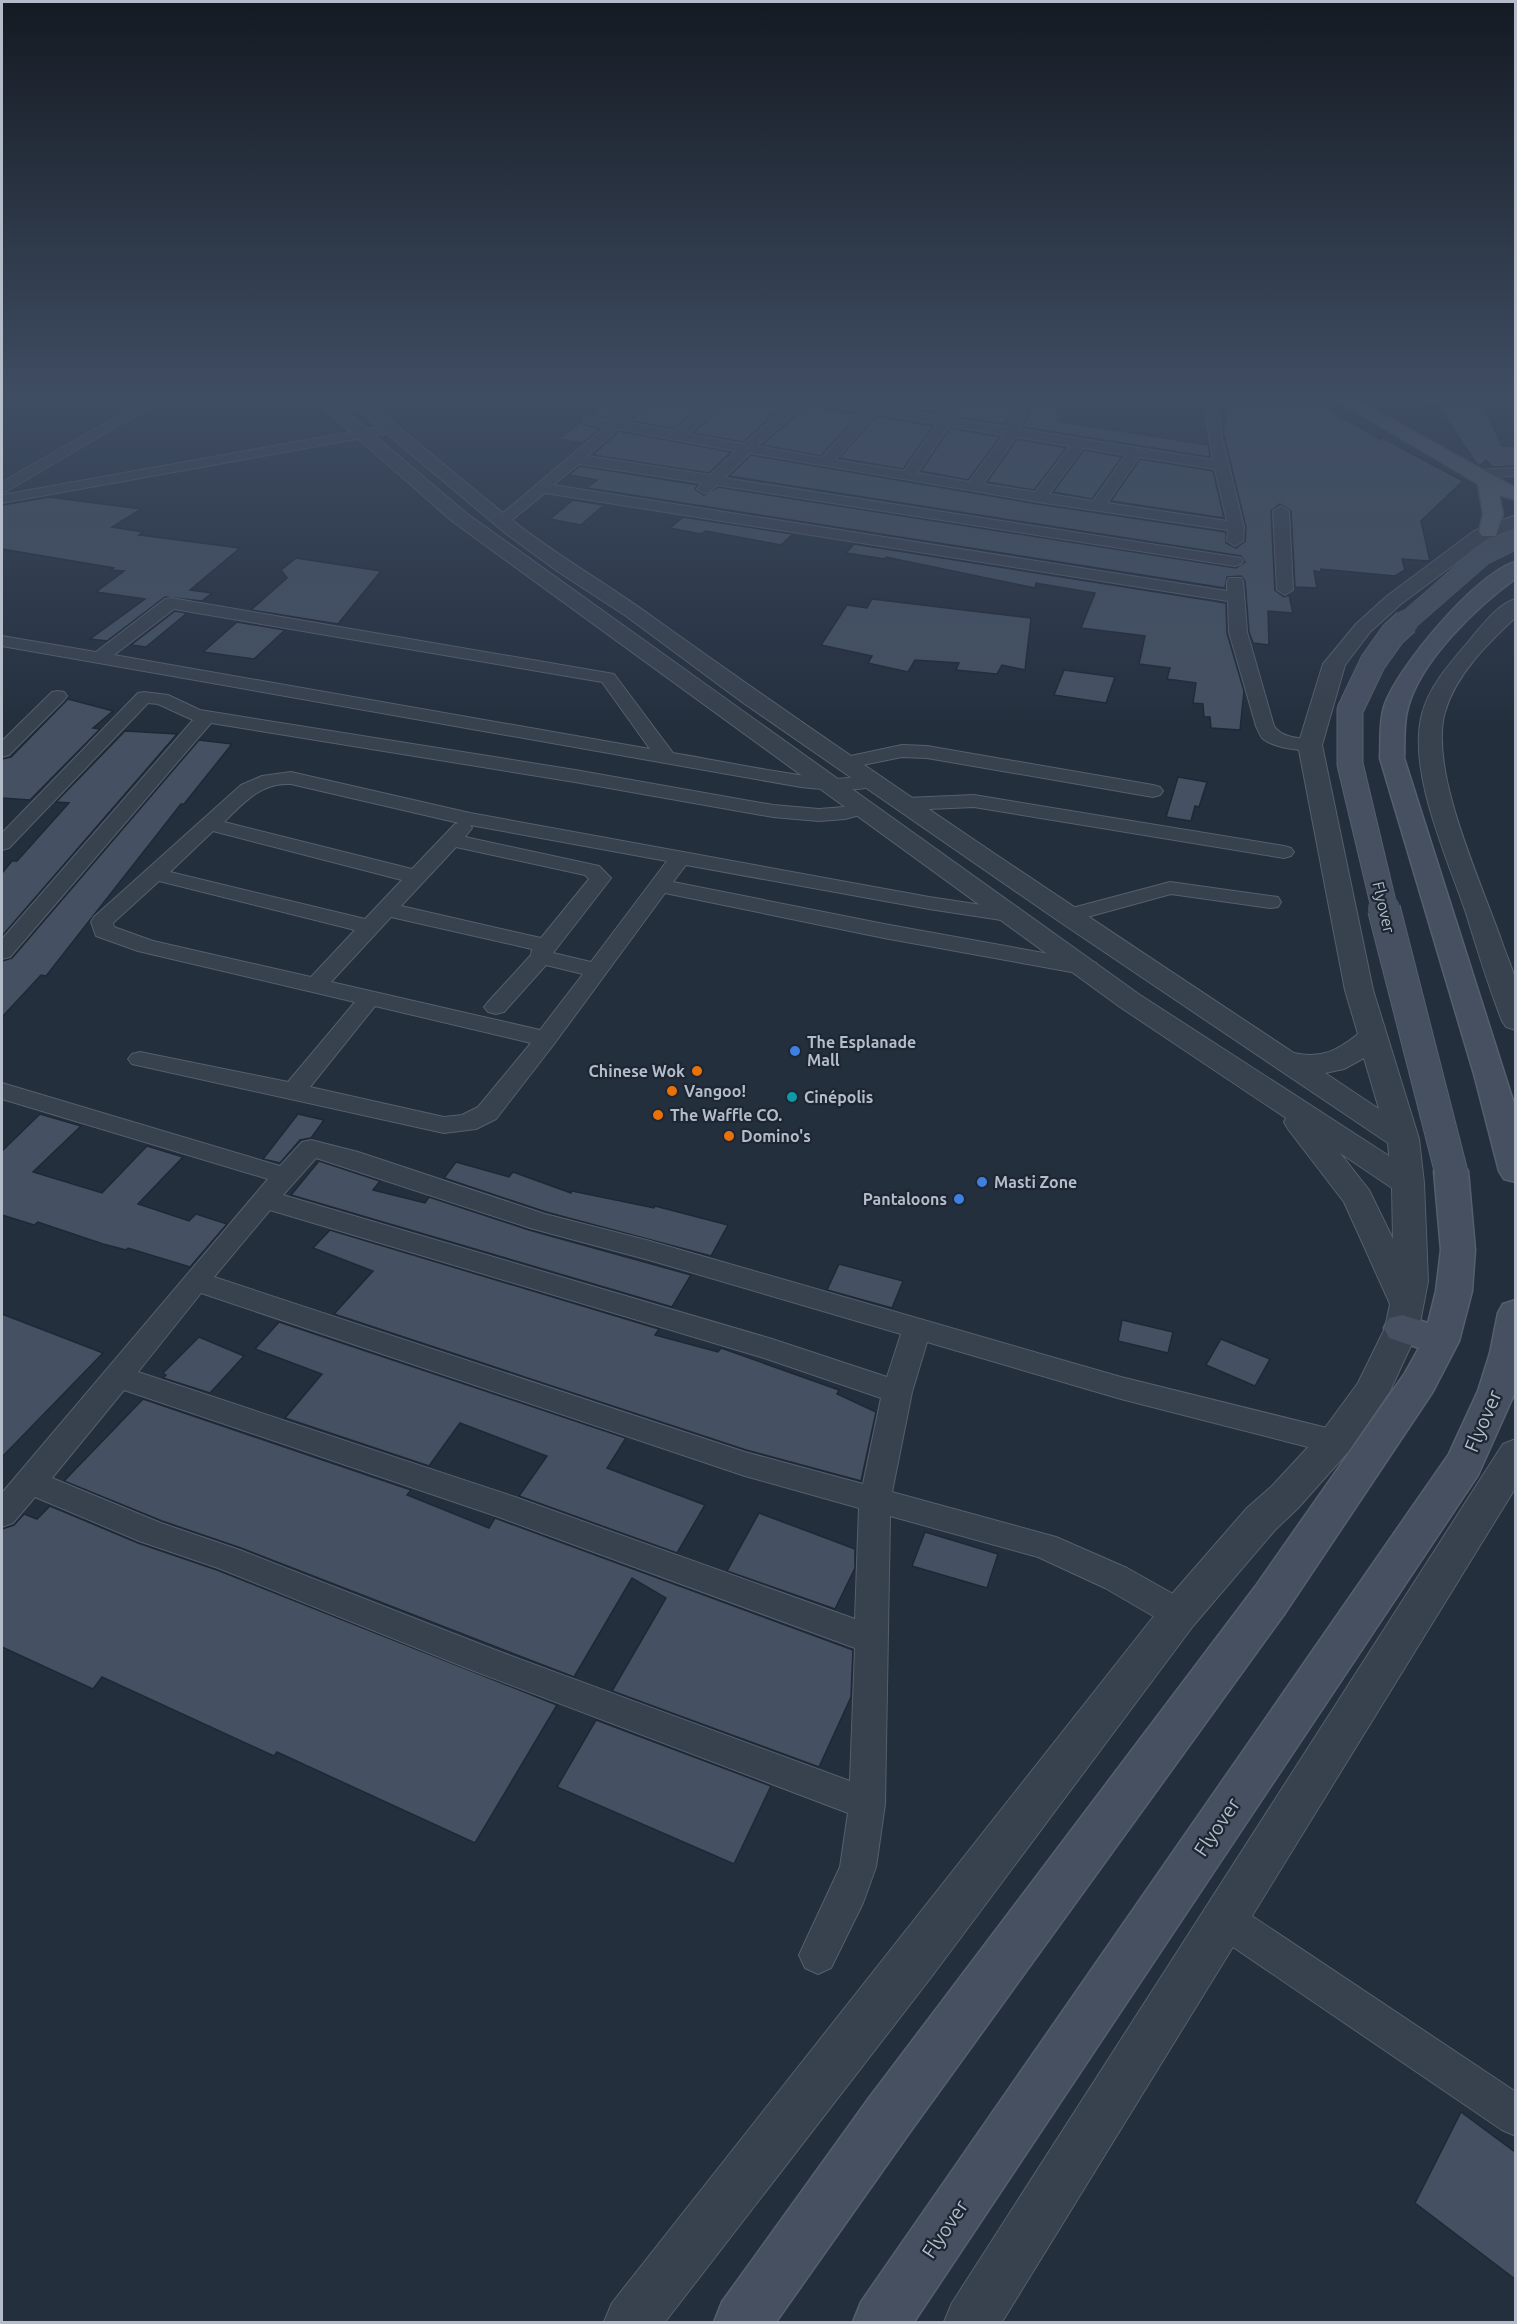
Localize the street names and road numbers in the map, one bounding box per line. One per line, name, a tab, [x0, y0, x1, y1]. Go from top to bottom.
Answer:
street label: Flyover	[1369, 880, 1399, 934]
street label: Flyover	[1459, 1386, 1506, 1455]
street label: Flyover	[1189, 1793, 1245, 1860]
street label: Flyover	[917, 2195, 973, 2262]

